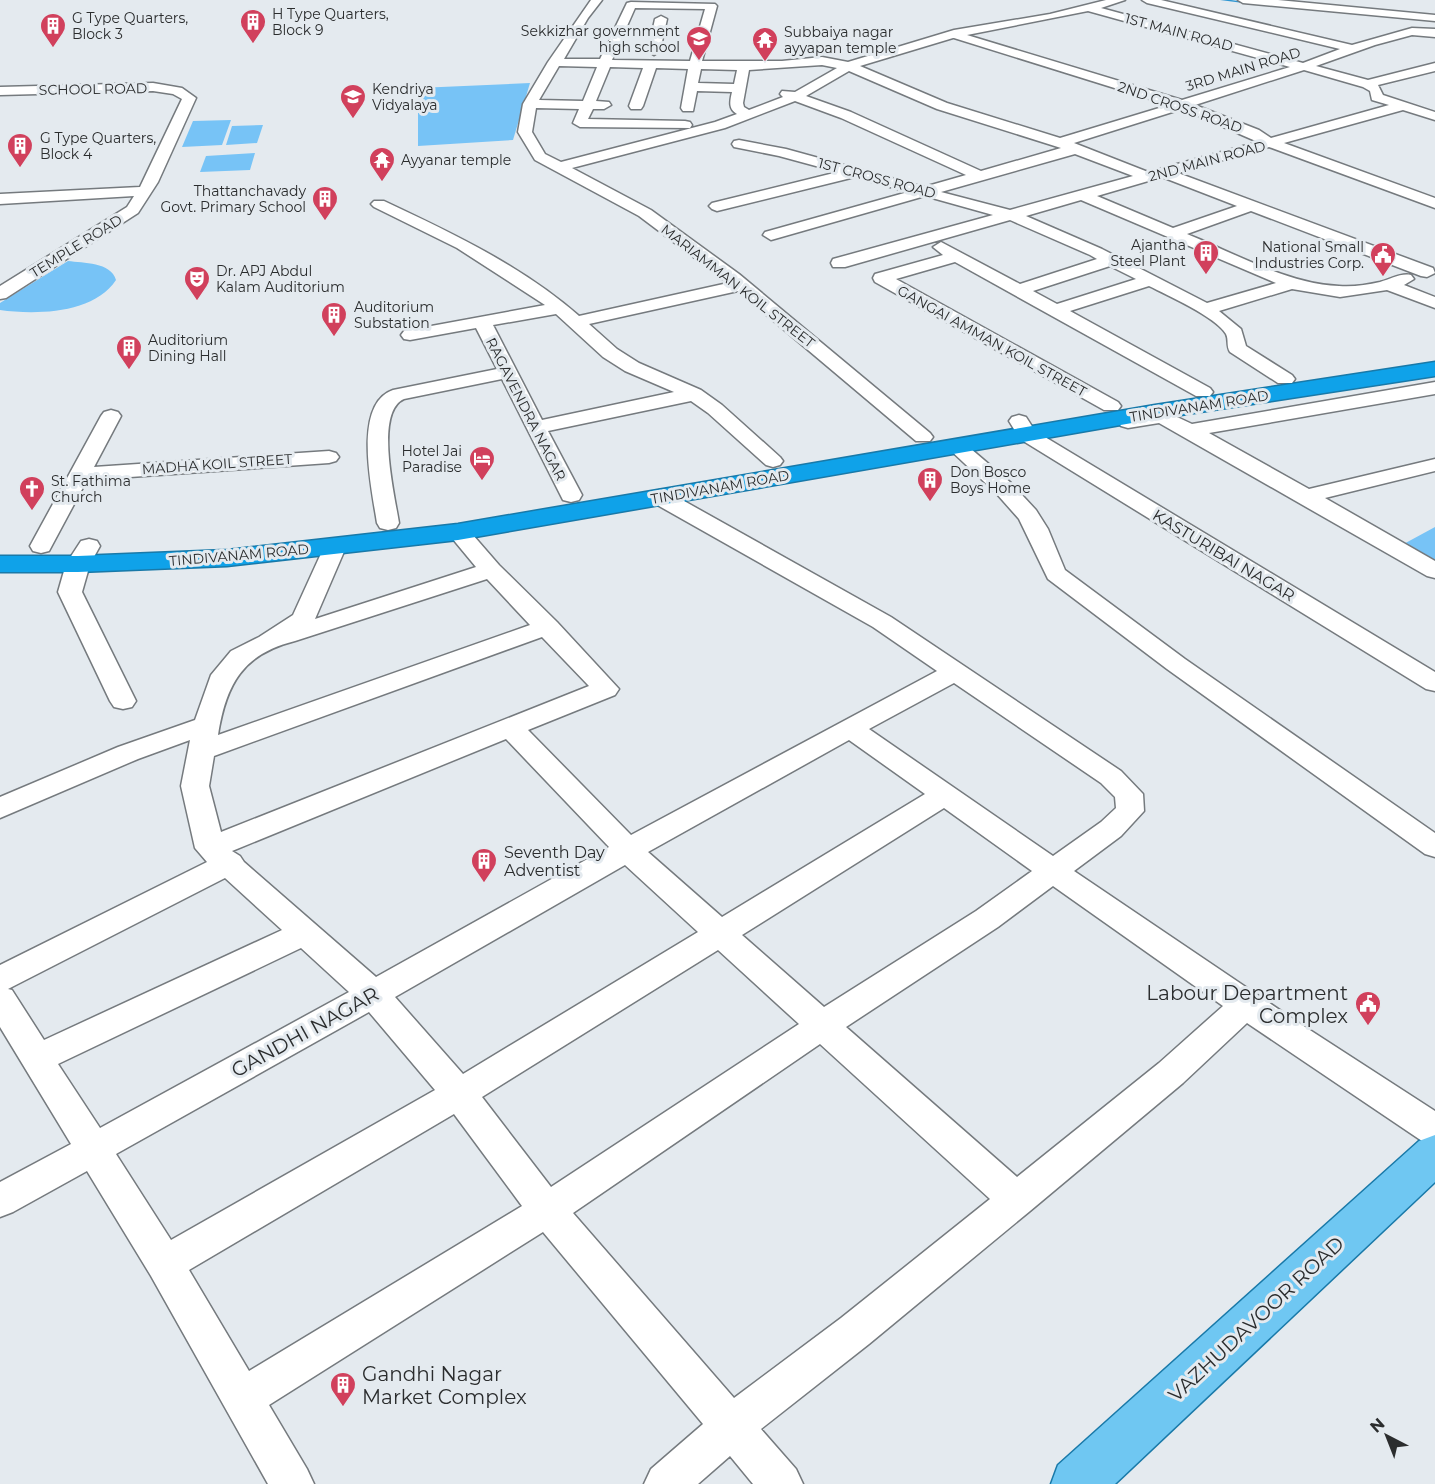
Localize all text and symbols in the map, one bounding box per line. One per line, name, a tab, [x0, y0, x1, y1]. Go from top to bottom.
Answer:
place label: H Type Quarters, Block 9	[272, 5, 389, 39]
building icon: H Type Quarters, Block 9	[238, 7, 268, 45]
place label: G Type Quarters, Block 3	[72, 9, 188, 43]
street label: 1ST MAIN ROAD	[1123, 9, 1235, 55]
building icon: G Type Quarters, Block 3	[38, 11, 68, 49]
place label: Sekkizhar government high school	[521, 22, 680, 56]
place label: Subbaiya nagar ayyapan temple	[784, 23, 896, 57]
school or university icon: Sekkizhar government high school	[684, 24, 714, 62]
temple icon: Subbaiya nagar ayyapan temple	[750, 25, 780, 63]
street label: 3RD MAIN ROAD	[1183, 43, 1303, 95]
street label: 2ND CROSS ROAD	[1115, 77, 1245, 137]
street label: SCHOOL ROAD	[39, 79, 147, 99]
place label: Kendriya Vidyalaya	[372, 80, 438, 114]
school or university icon: Kendriya Vidyalaya	[338, 82, 368, 120]
place label: G Type Quarters, Block 4	[40, 129, 156, 163]
building icon: G Type Quarters, Block 4	[5, 131, 35, 169]
street label: 2ND MAIN ROAD	[1146, 137, 1268, 185]
temple icon: Ayyanar temple	[367, 145, 397, 183]
place label: Ayyanar temple	[401, 151, 511, 169]
street label: 1ST CROSS ROAD	[816, 154, 938, 202]
place label: Thattanchavady Govt. Primary School	[160, 182, 306, 216]
building icon: Thattanchavady Govt. Primary School	[310, 184, 340, 222]
street label: TEMPLE ROAD	[27, 210, 125, 282]
street label: MARIAMMAN KOIL STREET	[657, 220, 819, 352]
place label: Ajantha Steel Plant	[1110, 236, 1186, 270]
building icon: Ajantha Steel Plant	[1191, 238, 1221, 276]
place label: National Small Industries Corp.	[1255, 238, 1364, 272]
public building icon: National Small Industries Corp.	[1368, 240, 1398, 278]
place label: Dr. APJ Abdul Kalam Auditorium	[216, 262, 345, 296]
theatre icon: Dr. APJ Abdul Kalam Auditorium	[182, 264, 212, 302]
street label: GANGAI AMMAN KOIL STREET	[894, 281, 1090, 401]
place label: Auditorium Substation	[354, 298, 434, 332]
building icon: Auditorium Substation	[319, 300, 349, 338]
place label: Auditorium Dining Hall	[148, 331, 228, 365]
building icon: Auditorium Dining Hall	[114, 333, 144, 371]
street label: RAGAVENDRA NAGAR	[482, 334, 570, 484]
street label: TINDIVANAM ROAD	[1128, 386, 1270, 426]
place label: Hotel Jai Paradise	[401, 442, 462, 476]
hotel icon: Hotel Jai Paradise	[467, 444, 497, 482]
street label: MADHA KOIL STREET	[141, 450, 293, 478]
place label: Don Bosco Boys Home	[950, 463, 1031, 497]
building icon: Don Bosco Boys Home	[915, 465, 945, 503]
street label: TINDIVANAM ROAD	[649, 466, 791, 508]
place label: St. Fathima Church	[51, 472, 131, 506]
church icon: St. Fathima Church	[17, 474, 47, 512]
street label: KASTURIBAI NAGAR	[1149, 505, 1298, 605]
street label: TINDIVANAM ROAD	[168, 540, 310, 570]
place label: Seventh Day Adventist	[504, 843, 605, 880]
building icon: Seventh Day Adventist	[469, 846, 499, 884]
place label: Labour Department Complex	[1146, 981, 1348, 1028]
street label: GANDHI NAGAR	[227, 982, 383, 1082]
public building icon: Labour Department Complex	[1353, 989, 1383, 1027]
street label: VAZHUDAVOOR ROAD	[1163, 1231, 1349, 1407]
place label: Gandhi Nagar Market Complex	[362, 1362, 527, 1409]
building icon: Gandhi Nagar Market Complex	[328, 1370, 358, 1408]
north arrow	[1357, 1406, 1417, 1466]
text: N	[1366, 1414, 1388, 1437]

